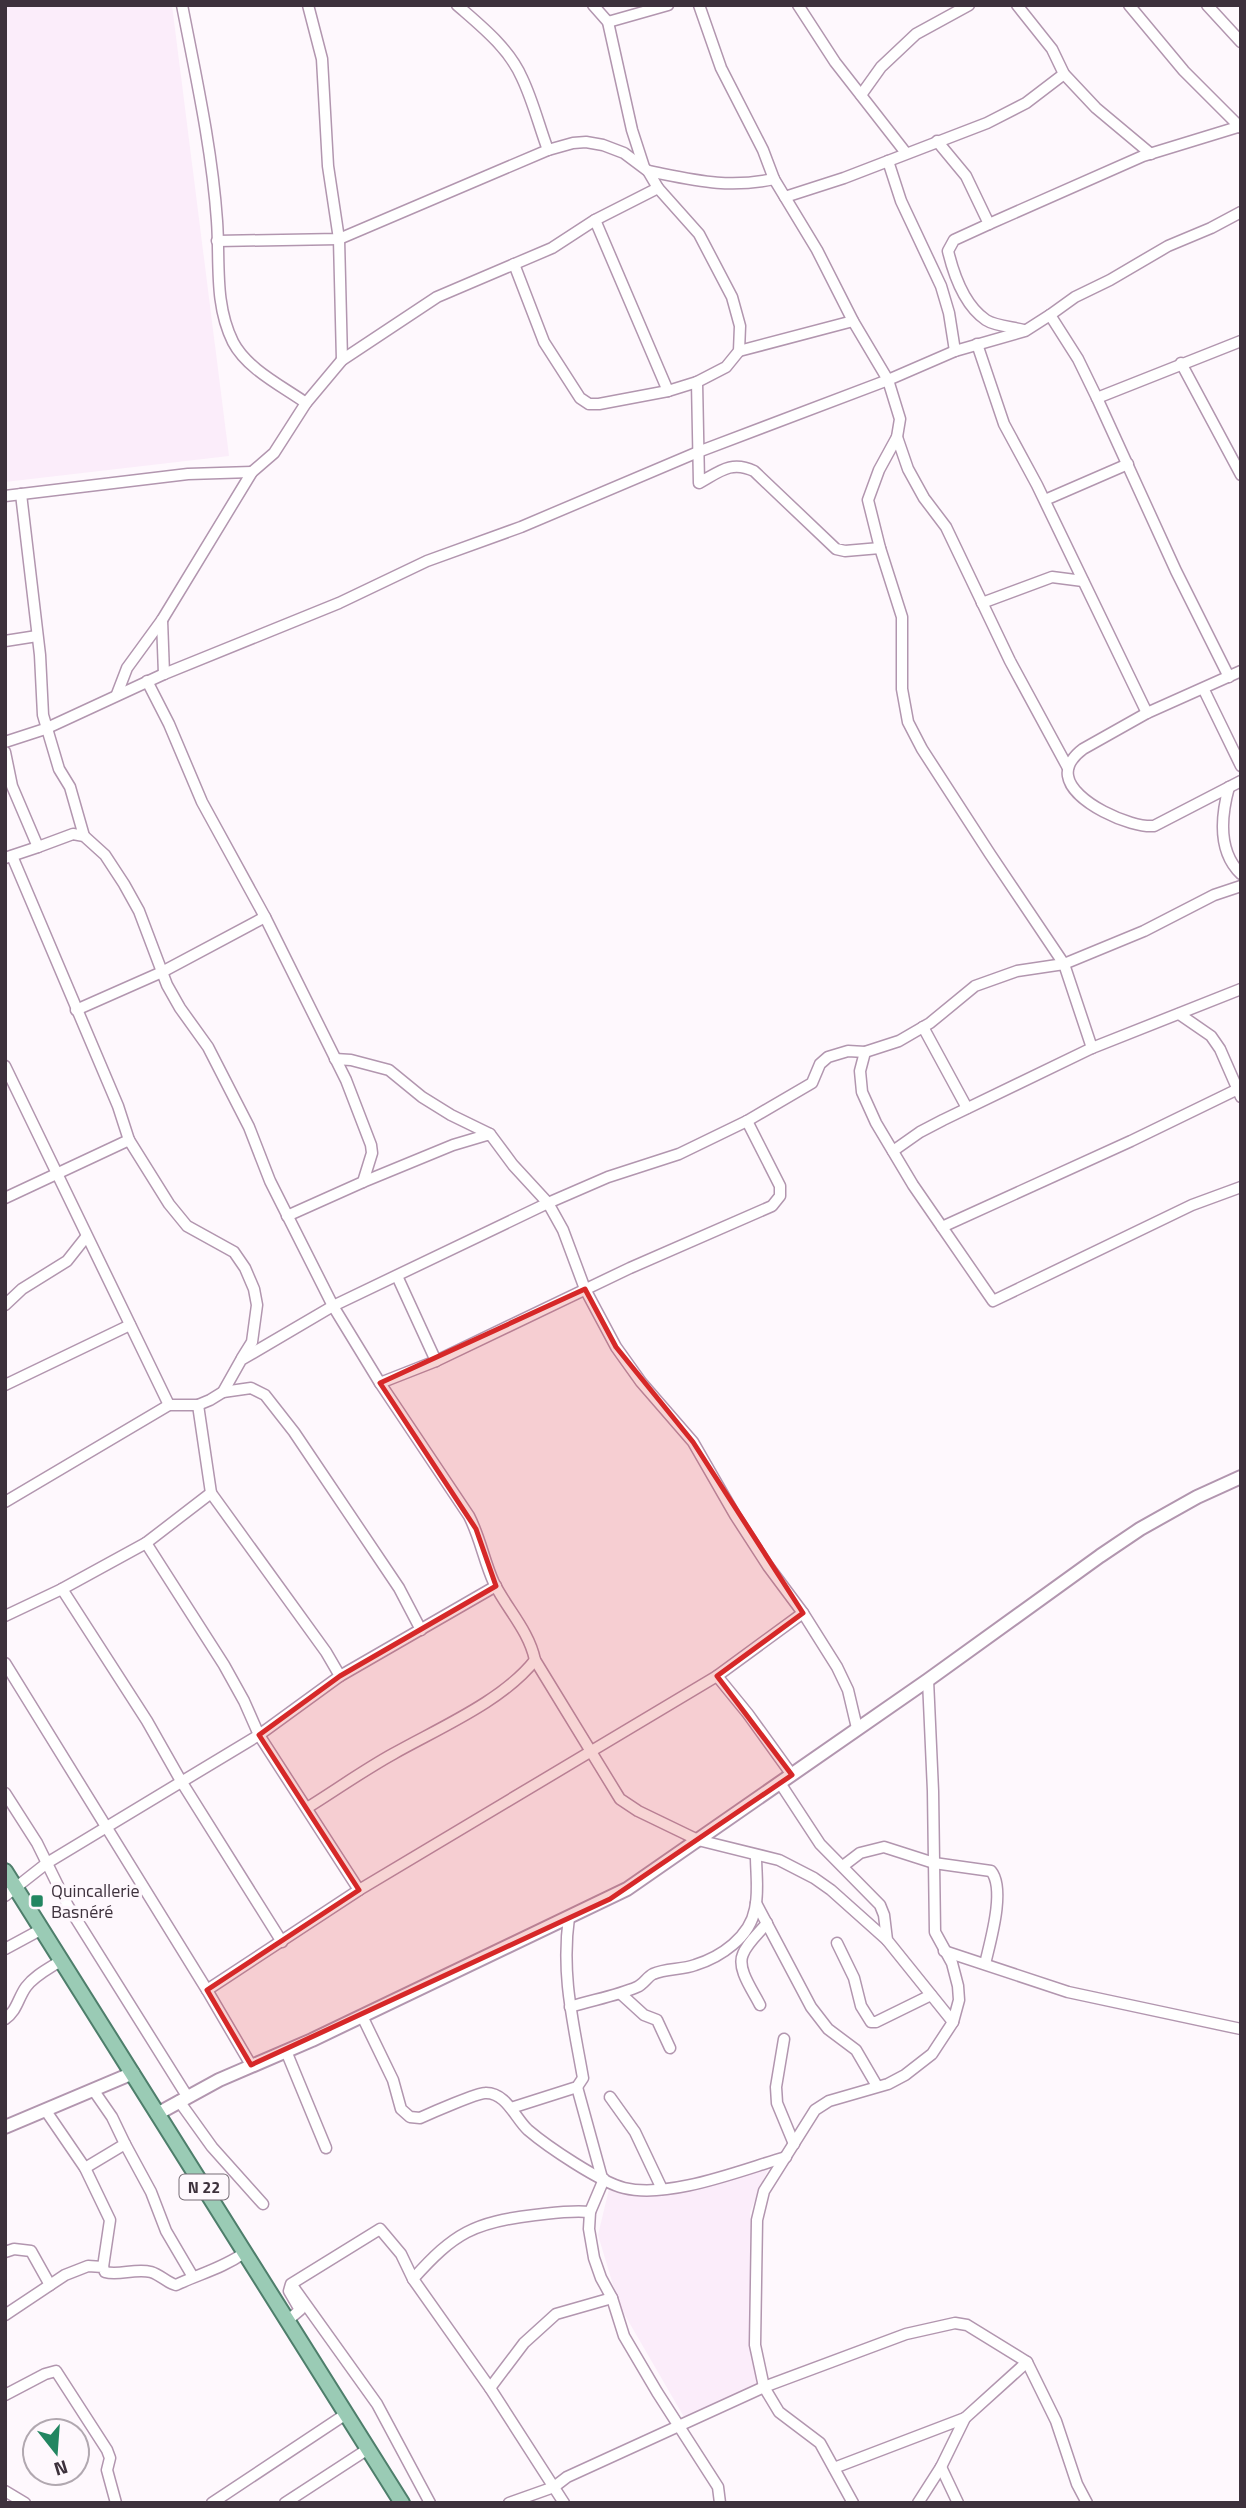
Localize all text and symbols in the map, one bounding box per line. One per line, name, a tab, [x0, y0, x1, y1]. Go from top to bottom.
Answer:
place label: Quincallerie Basnéré	[51, 1877, 140, 1925]
marker: Quincallerie Basnéré	[29, 1893, 45, 1909]
road number: N 22	[180, 2174, 228, 2200]
north arrow	[21, 2417, 91, 2487]
text: N	[51, 2453, 72, 2485]

